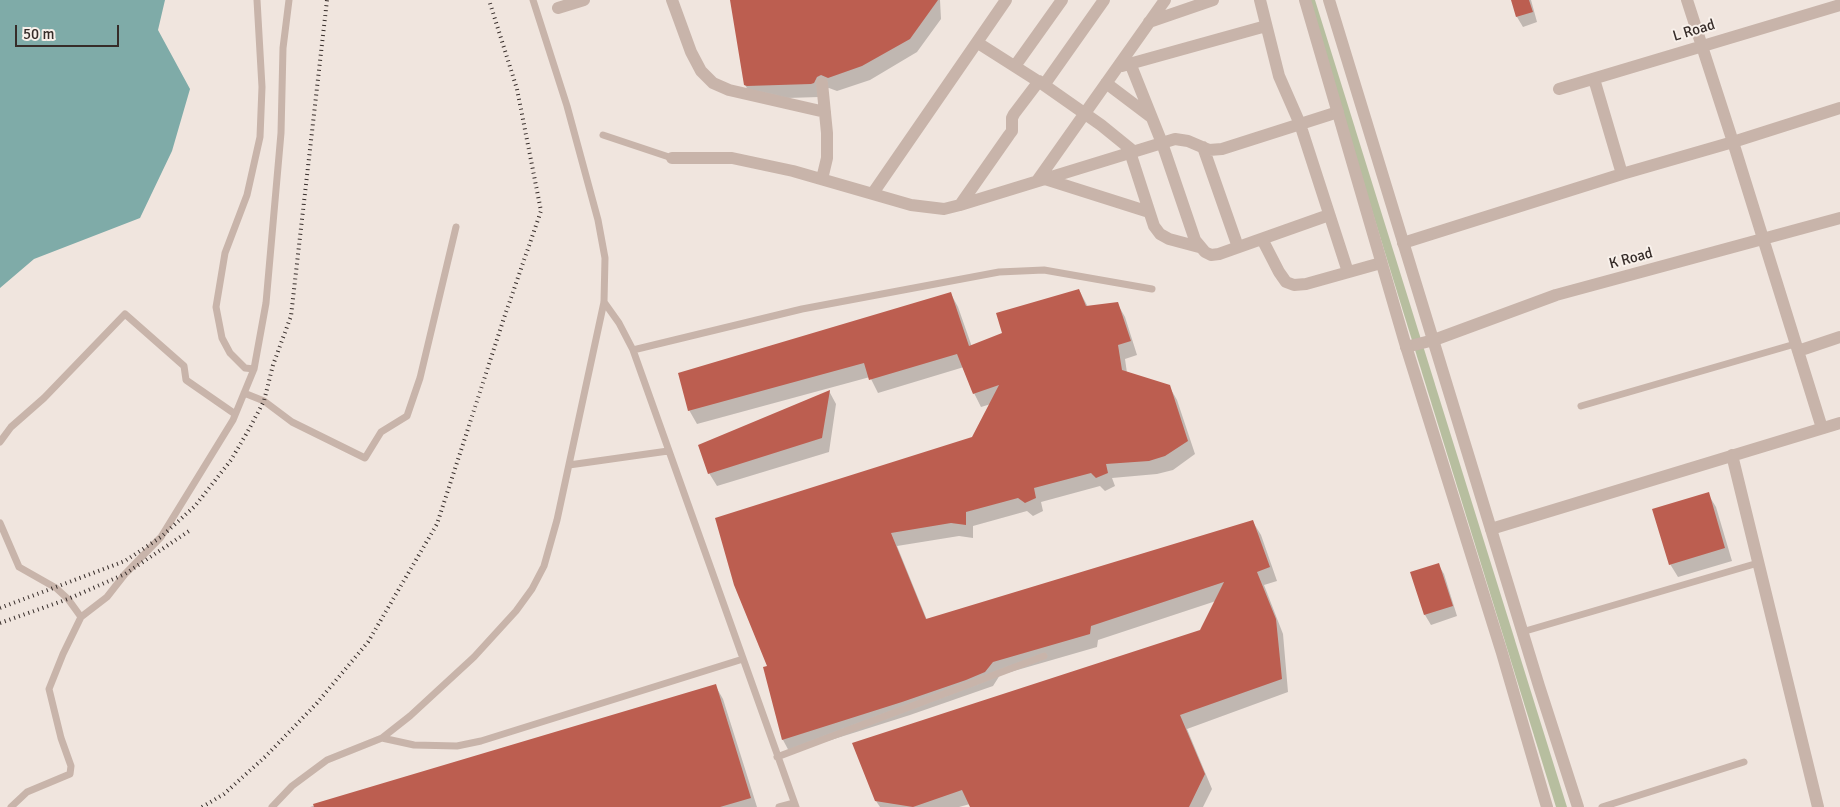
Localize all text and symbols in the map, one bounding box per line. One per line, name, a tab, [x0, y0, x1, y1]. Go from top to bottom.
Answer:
scale bar	[18, 15, 121, 47]
street label: L Road	[1671, 16, 1717, 46]
text: 50 m	[23, 25, 54, 43]
street label: K Road	[1607, 245, 1655, 273]

